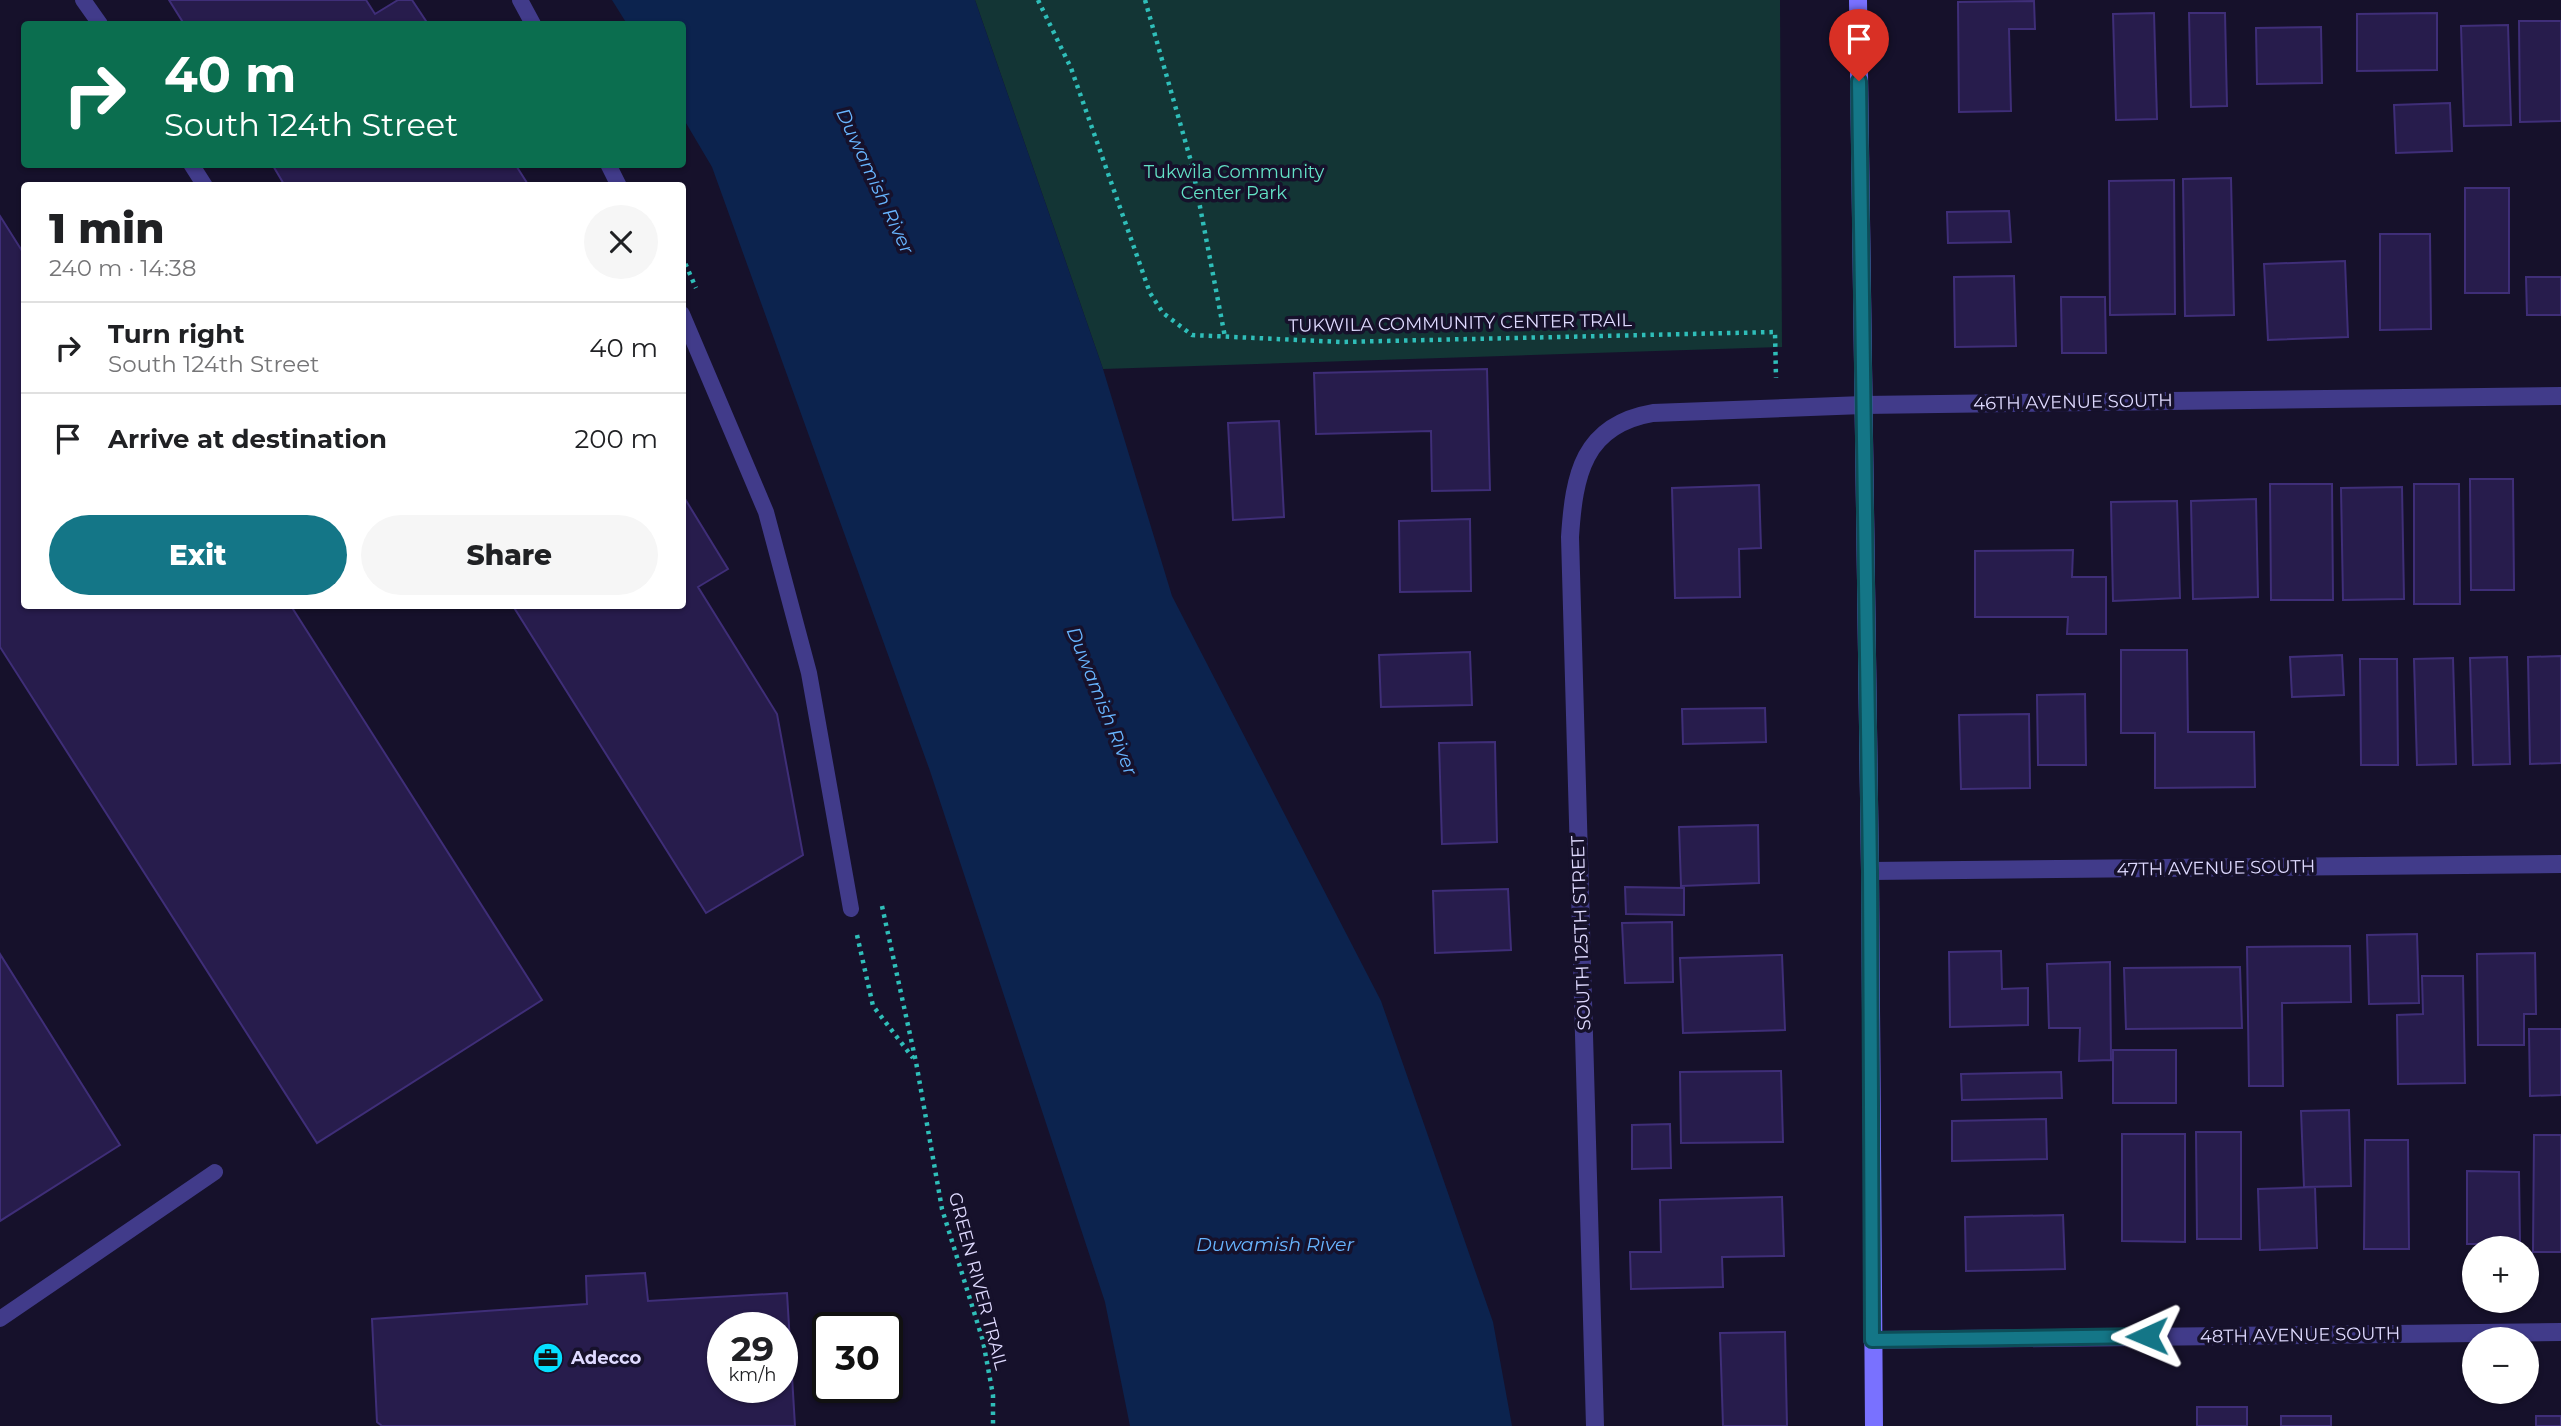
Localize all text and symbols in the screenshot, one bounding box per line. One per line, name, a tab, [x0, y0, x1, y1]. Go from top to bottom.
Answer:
pin	[1829, 9, 1889, 81]
icon: arrive	[1840, 20, 1878, 58]
text: 40 m	[164, 45, 296, 104]
icon: right	[49, 49, 140, 140]
water label: Duwamish River	[831, 104, 919, 258]
text: South 124th Street	[164, 105, 458, 144]
park label: Tukwila Community Center Park	[1144, 161, 1324, 204]
text: 1 min	[49, 202, 165, 254]
button: close	[584, 205, 658, 279]
text: 240 m · 14:38	[49, 254, 196, 282]
street label: TUKWILA COMMUNITY CENTER TRAIL	[1288, 309, 1633, 337]
text: Turn right	[108, 318, 244, 350]
icon: right	[49, 329, 87, 367]
text: 40 m	[589, 332, 658, 364]
text: South 124th Street	[108, 350, 319, 378]
street label: 46TH AVENUE SOUTH	[1973, 389, 2173, 415]
icon: arrive	[49, 420, 87, 458]
text: Arrive at destination	[108, 423, 387, 455]
text: 200 m	[574, 423, 658, 455]
button: Exit	[49, 515, 347, 595]
button: Share	[361, 515, 658, 595]
water label: Duwamish River	[1062, 623, 1142, 779]
street label: SOUTH 125TH STREET	[1567, 835, 1595, 1031]
street label: 47TH AVENUE SOUTH	[2116, 855, 2316, 881]
street label: GREEN RIVER TRAIL	[944, 1190, 1012, 1373]
water label: Duwamish River	[1196, 1233, 1354, 1256]
map controls	[2462, 1236, 2539, 1404]
button: +	[2462, 1236, 2539, 1313]
position arrow	[2110, 1299, 2184, 1373]
speed limit sign: 30	[812, 1312, 903, 1403]
street label: 48TH AVENUE SOUTH	[2200, 1322, 2400, 1348]
text: 29	[731, 1327, 774, 1370]
button: −	[2462, 1327, 2539, 1404]
office icon: Adecco	[531, 1341, 565, 1375]
place label: Adecco	[570, 1347, 642, 1369]
text: km/h	[728, 1364, 777, 1386]

